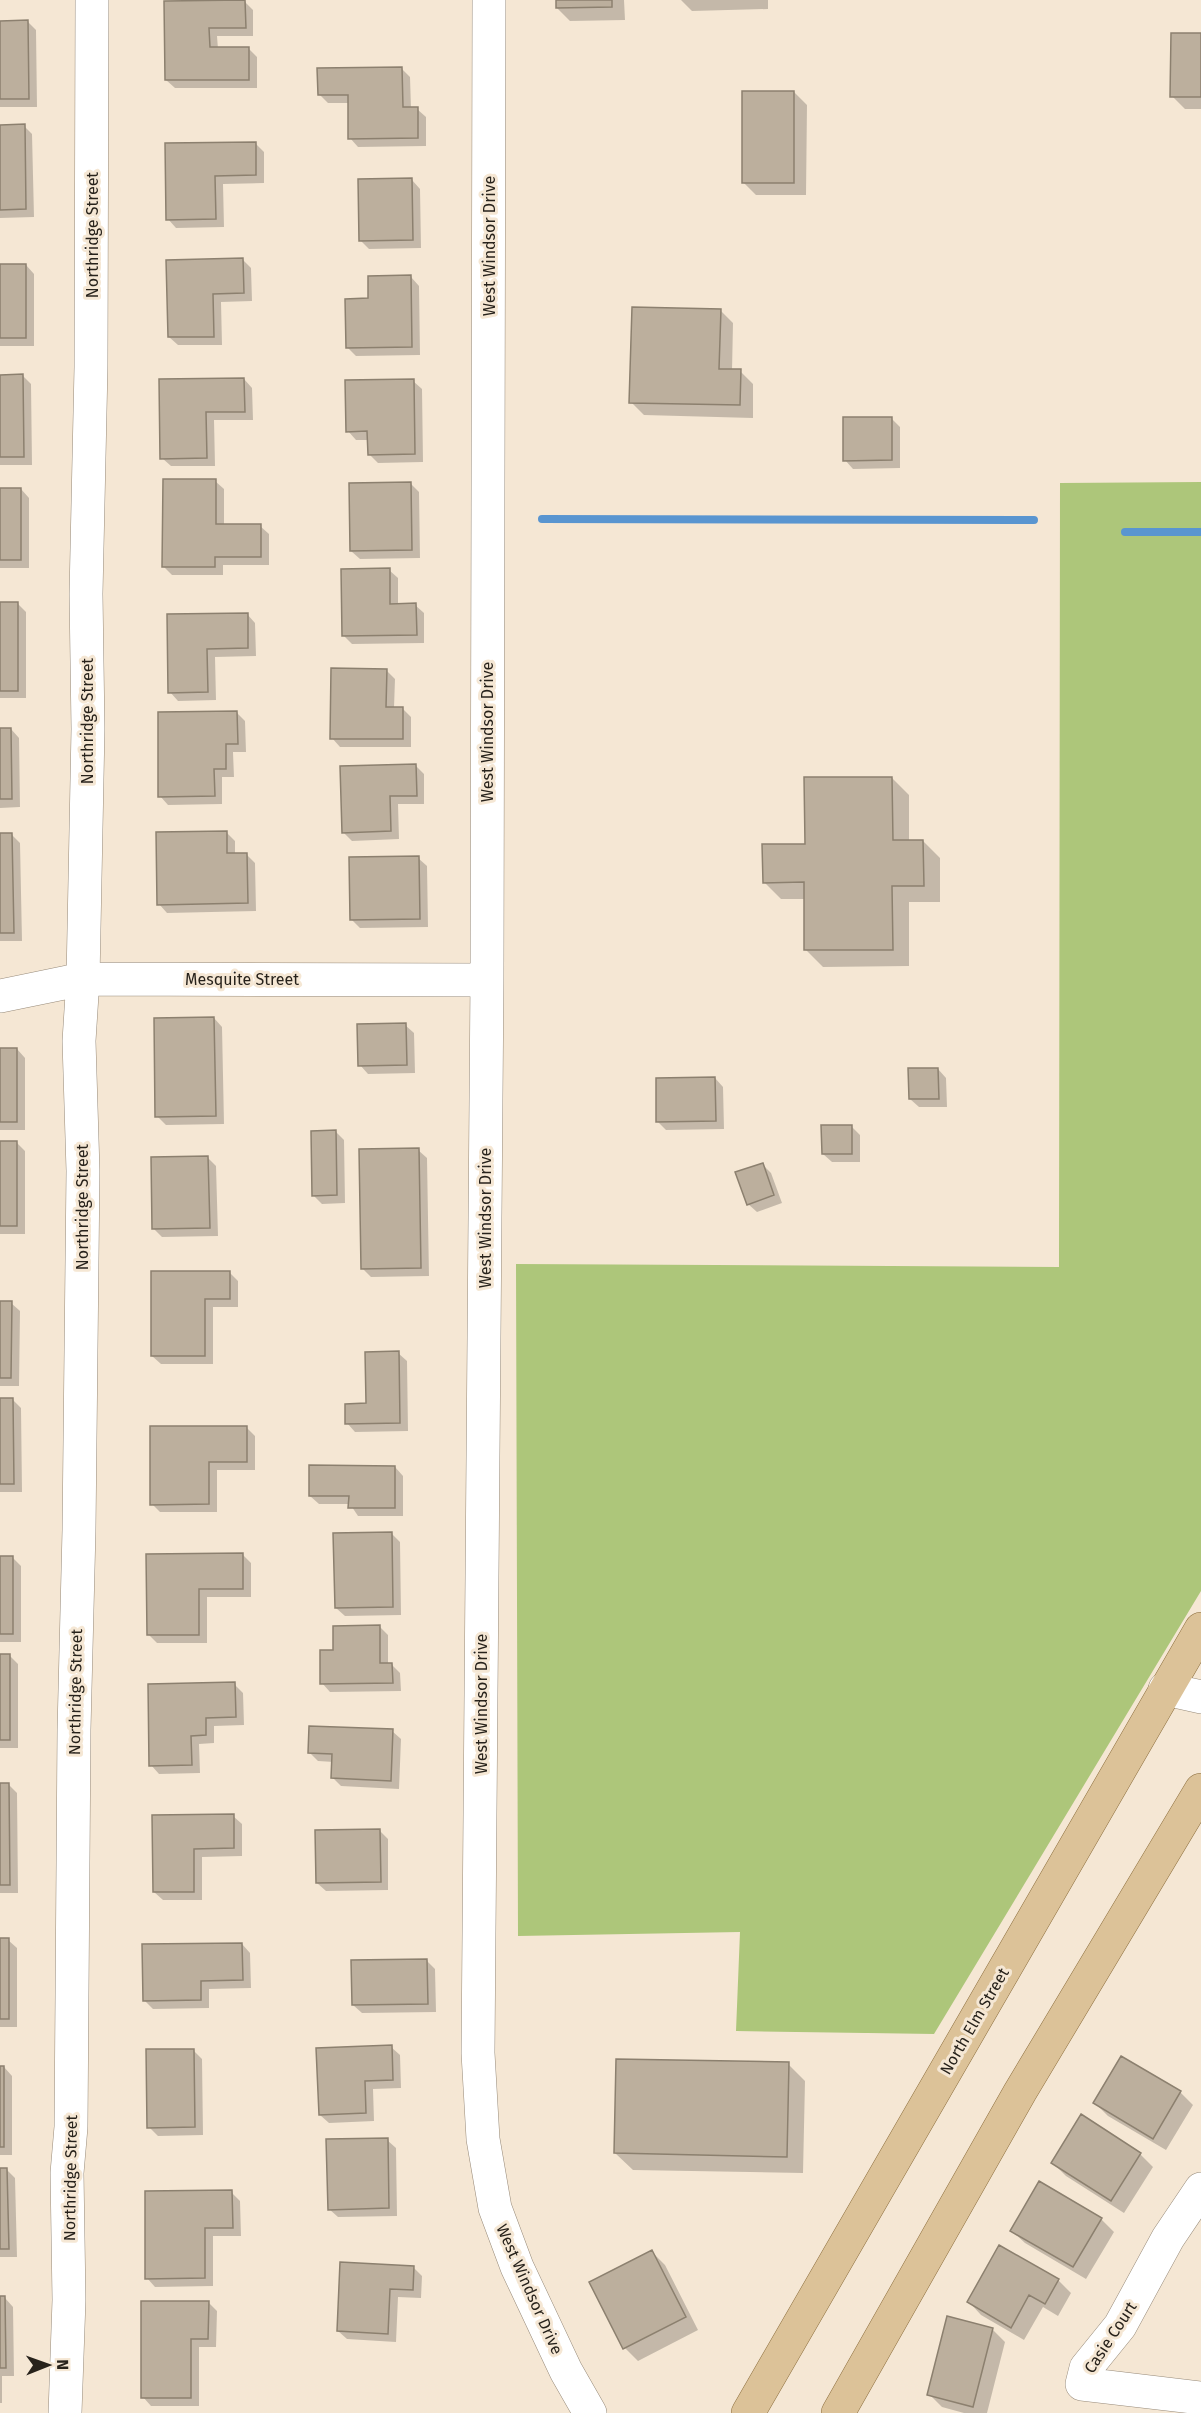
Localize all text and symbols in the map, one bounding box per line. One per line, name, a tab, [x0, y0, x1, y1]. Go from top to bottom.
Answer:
street label: Northridge Street	[83, 172, 102, 298]
street label: West Windsor Drive	[480, 176, 499, 316]
street label: Northridge Street	[78, 658, 97, 784]
street label: West Windsor Drive	[478, 662, 497, 802]
street label: Mesquite Street	[185, 970, 299, 989]
street label: Northridge Street	[73, 1144, 92, 1270]
street label: West Windsor Drive	[476, 1148, 495, 1288]
street label: Northridge Street	[65, 1628, 86, 1755]
street label: West Windsor Drive	[472, 1634, 491, 1774]
street label: North Elm Street	[936, 1964, 1013, 2078]
street label: Northridge Street	[60, 2114, 81, 2241]
street label: West Windsor Drive	[492, 2221, 567, 2357]
street label: Casie Court	[1080, 2298, 1141, 2377]
north arrow	[18, 2335, 78, 2395]
text: N	[53, 2359, 72, 2370]

